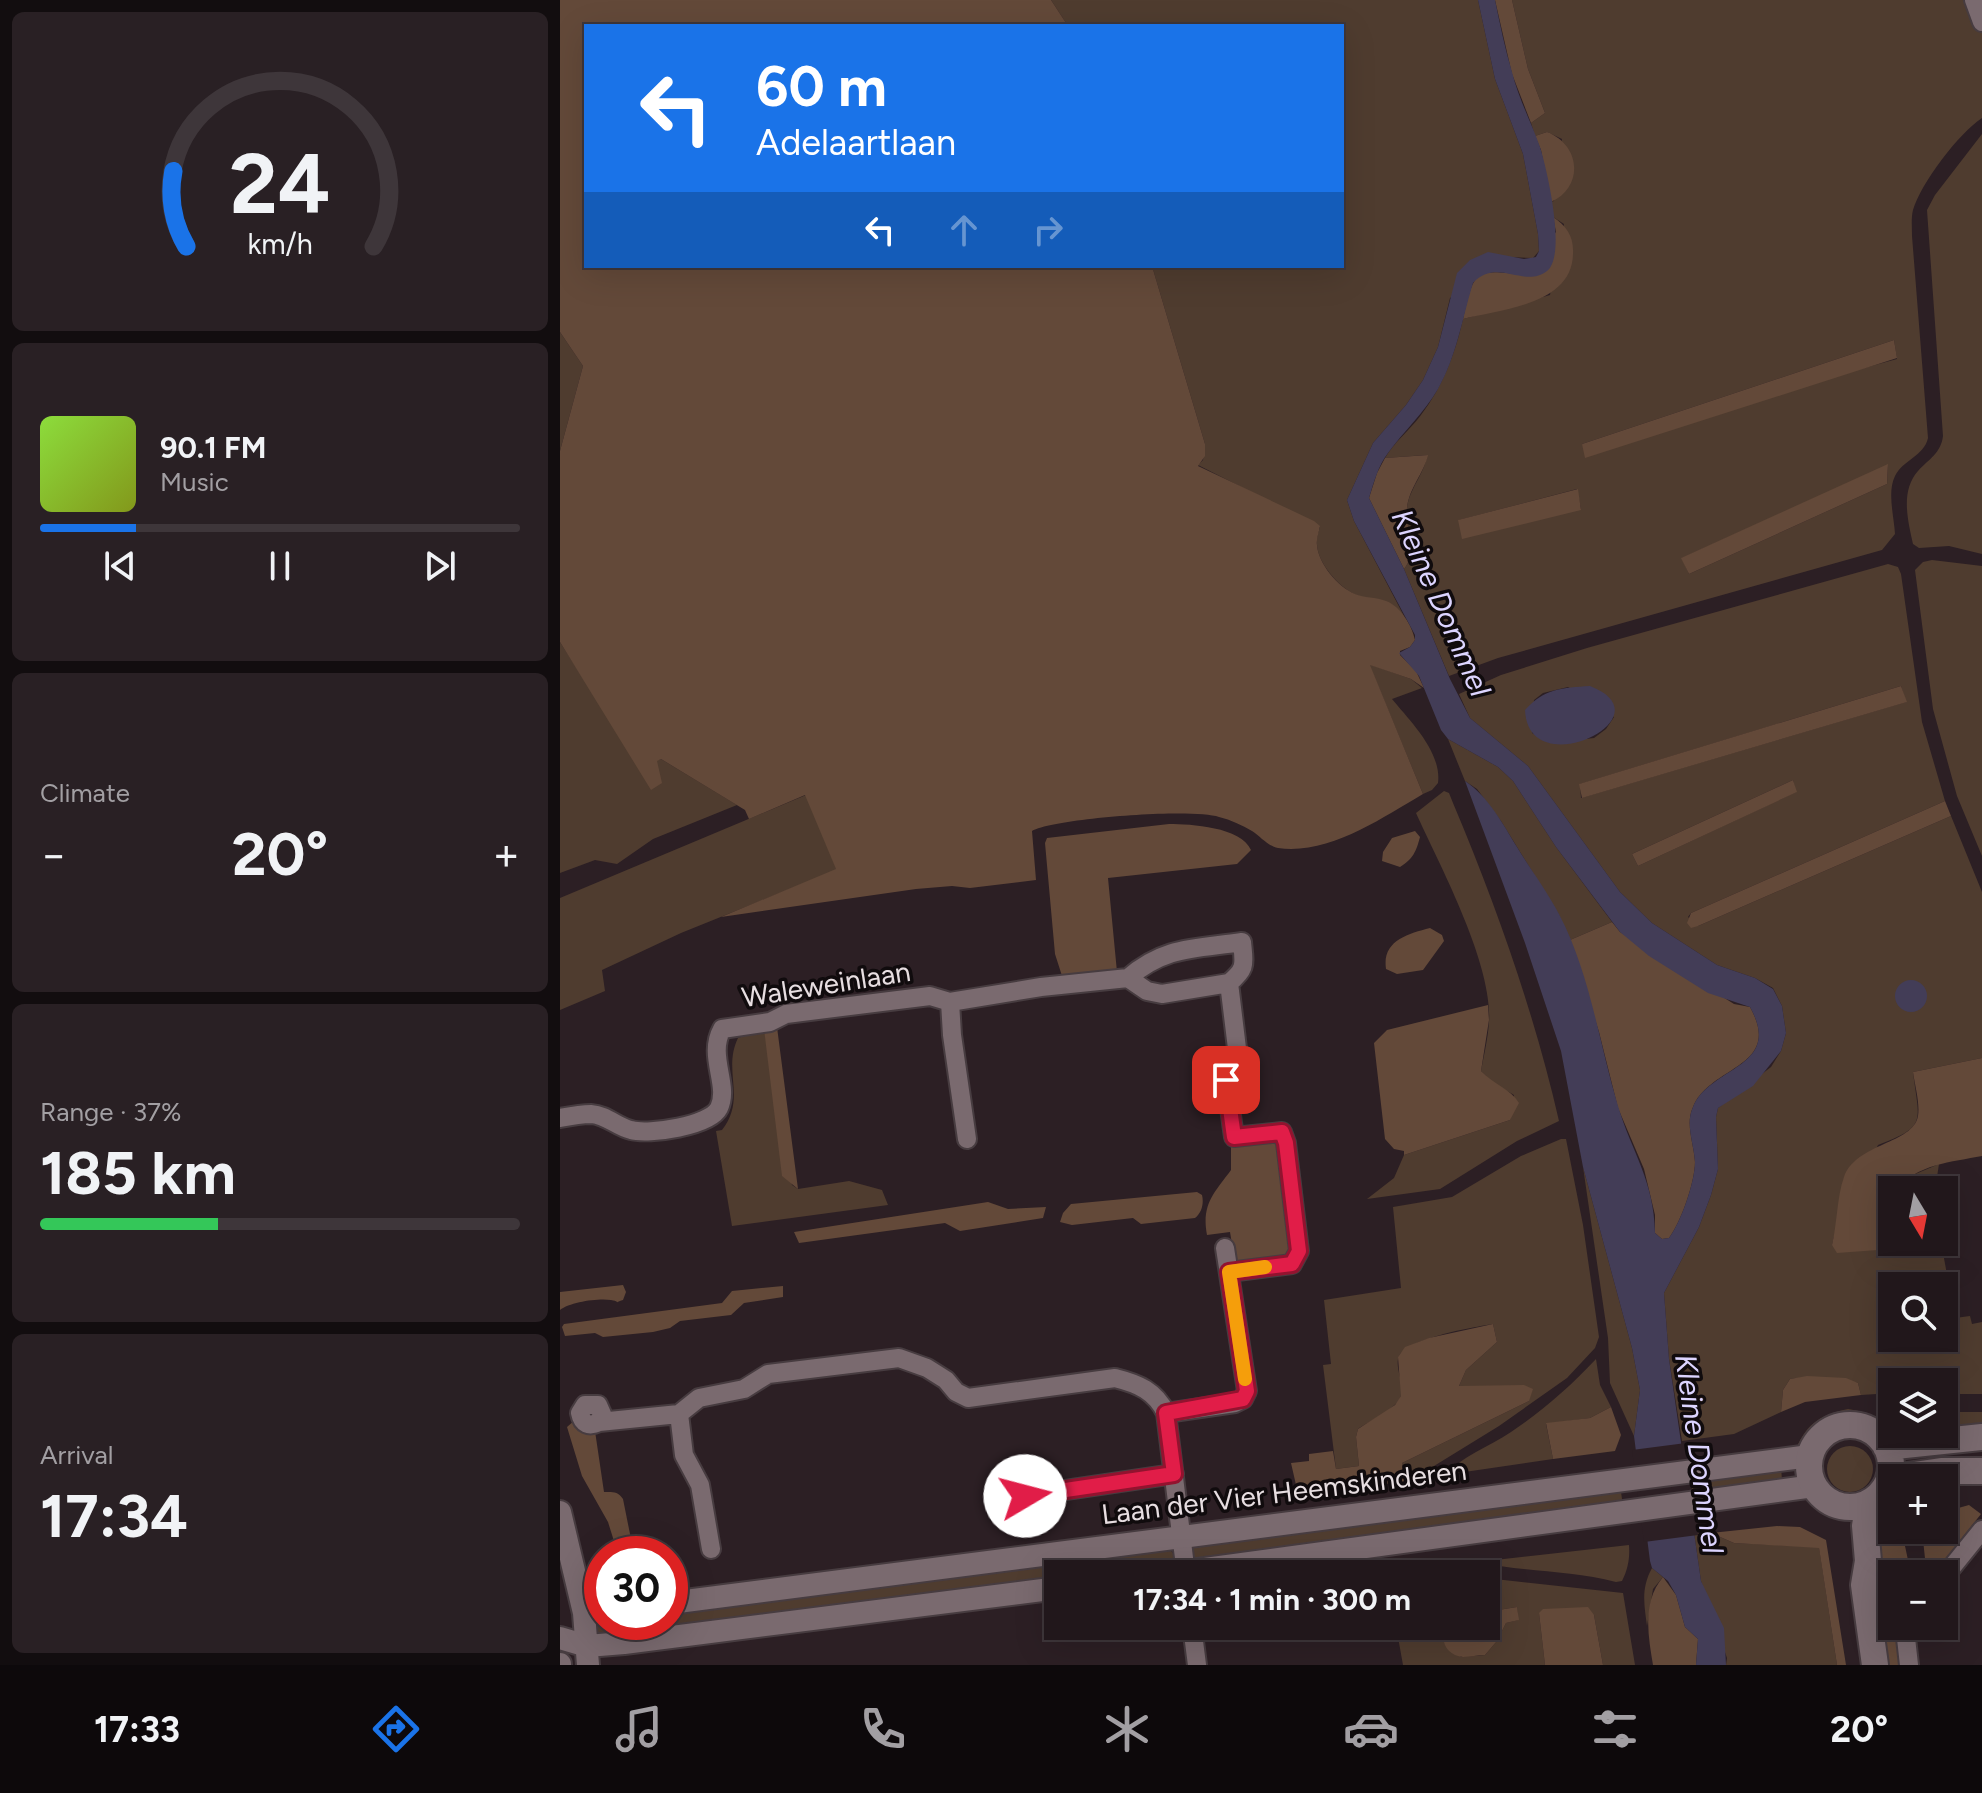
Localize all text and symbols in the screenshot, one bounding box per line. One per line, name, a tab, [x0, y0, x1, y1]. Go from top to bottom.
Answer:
text: 60 m	[756, 53, 887, 120]
icon: left	[624, 56, 728, 160]
text: Adelaartlaan	[756, 121, 956, 164]
text: 24	[230, 134, 330, 234]
icon: left	[858, 208, 902, 252]
icon: ahead	[942, 208, 986, 252]
icon: right	[1026, 208, 1070, 252]
text: km/h	[247, 227, 313, 261]
text: 90.1 FM	[160, 429, 266, 466]
text: Music	[160, 466, 229, 498]
water label: Kleine Dommel	[1384, 503, 1499, 702]
icon: previous	[98, 544, 142, 588]
icon: pause	[258, 544, 302, 588]
icon: next	[418, 544, 462, 588]
text: Climate	[40, 777, 130, 809]
text: 20°	[232, 818, 328, 890]
text: −	[40, 828, 67, 881]
text: +	[493, 828, 520, 881]
street label: Waleweinlaan	[739, 954, 913, 1014]
pin	[1192, 1046, 1260, 1114]
icon: arrive	[1204, 1058, 1248, 1102]
text: Range · 37%	[40, 1096, 182, 1128]
text: 185 km	[40, 1137, 236, 1209]
north arrow	[1878, 1176, 1958, 1256]
map controls	[1878, 1176, 1958, 1640]
button: search	[1878, 1272, 1958, 1352]
water label: Kleine Dommel	[1667, 1352, 1732, 1556]
button: layers	[1878, 1368, 1958, 1448]
text: Arrival	[40, 1439, 113, 1471]
street label: Laan der Vier Heemskinderen	[1100, 1453, 1468, 1531]
position arrow	[983, 1454, 1067, 1538]
button: +	[1878, 1464, 1958, 1544]
text: 17:34	[40, 1480, 188, 1552]
speed limit sign: 30	[584, 1536, 688, 1640]
button: −	[1878, 1560, 1958, 1640]
text: 17:34 · 1 min · 300 m	[1133, 1581, 1411, 1618]
icon: directions	[368, 1701, 424, 1757]
icon: music	[611, 1701, 667, 1757]
icon: phone	[855, 1701, 911, 1757]
icon: climate	[1099, 1701, 1155, 1757]
icon: car	[1343, 1701, 1399, 1757]
icon: filters	[1587, 1701, 1643, 1757]
text: 17:33	[94, 1708, 180, 1751]
text: 20°	[1830, 1708, 1888, 1751]

